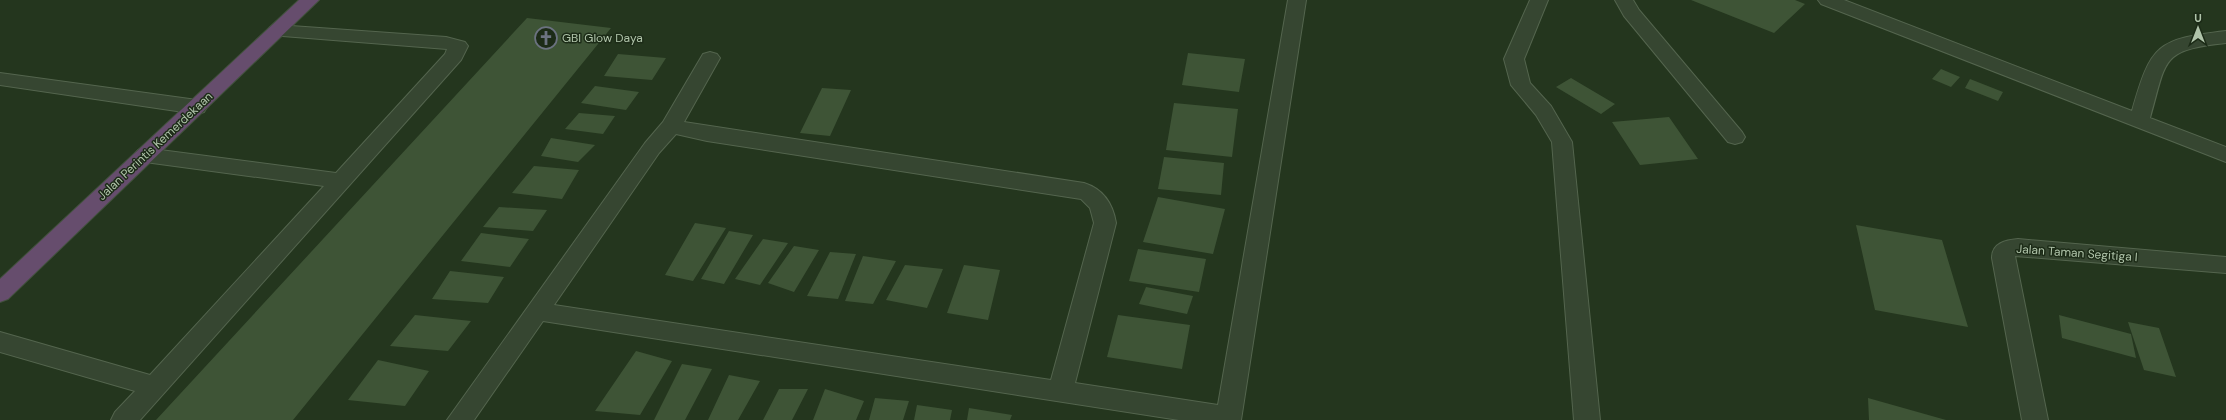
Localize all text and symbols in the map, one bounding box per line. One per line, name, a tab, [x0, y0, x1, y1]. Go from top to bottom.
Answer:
north arrow	[2178, 8, 2218, 48]
text: U	[2194, 11, 2202, 25]
church icon: GBI Glow Daya	[533, 25, 559, 51]
place label: GBI Glow Daya	[562, 30, 643, 46]
street label: Jalan Perintis Kemerdekaan	[94, 88, 216, 204]
street label: Jalan Taman Segitiga I	[2016, 241, 2138, 265]

